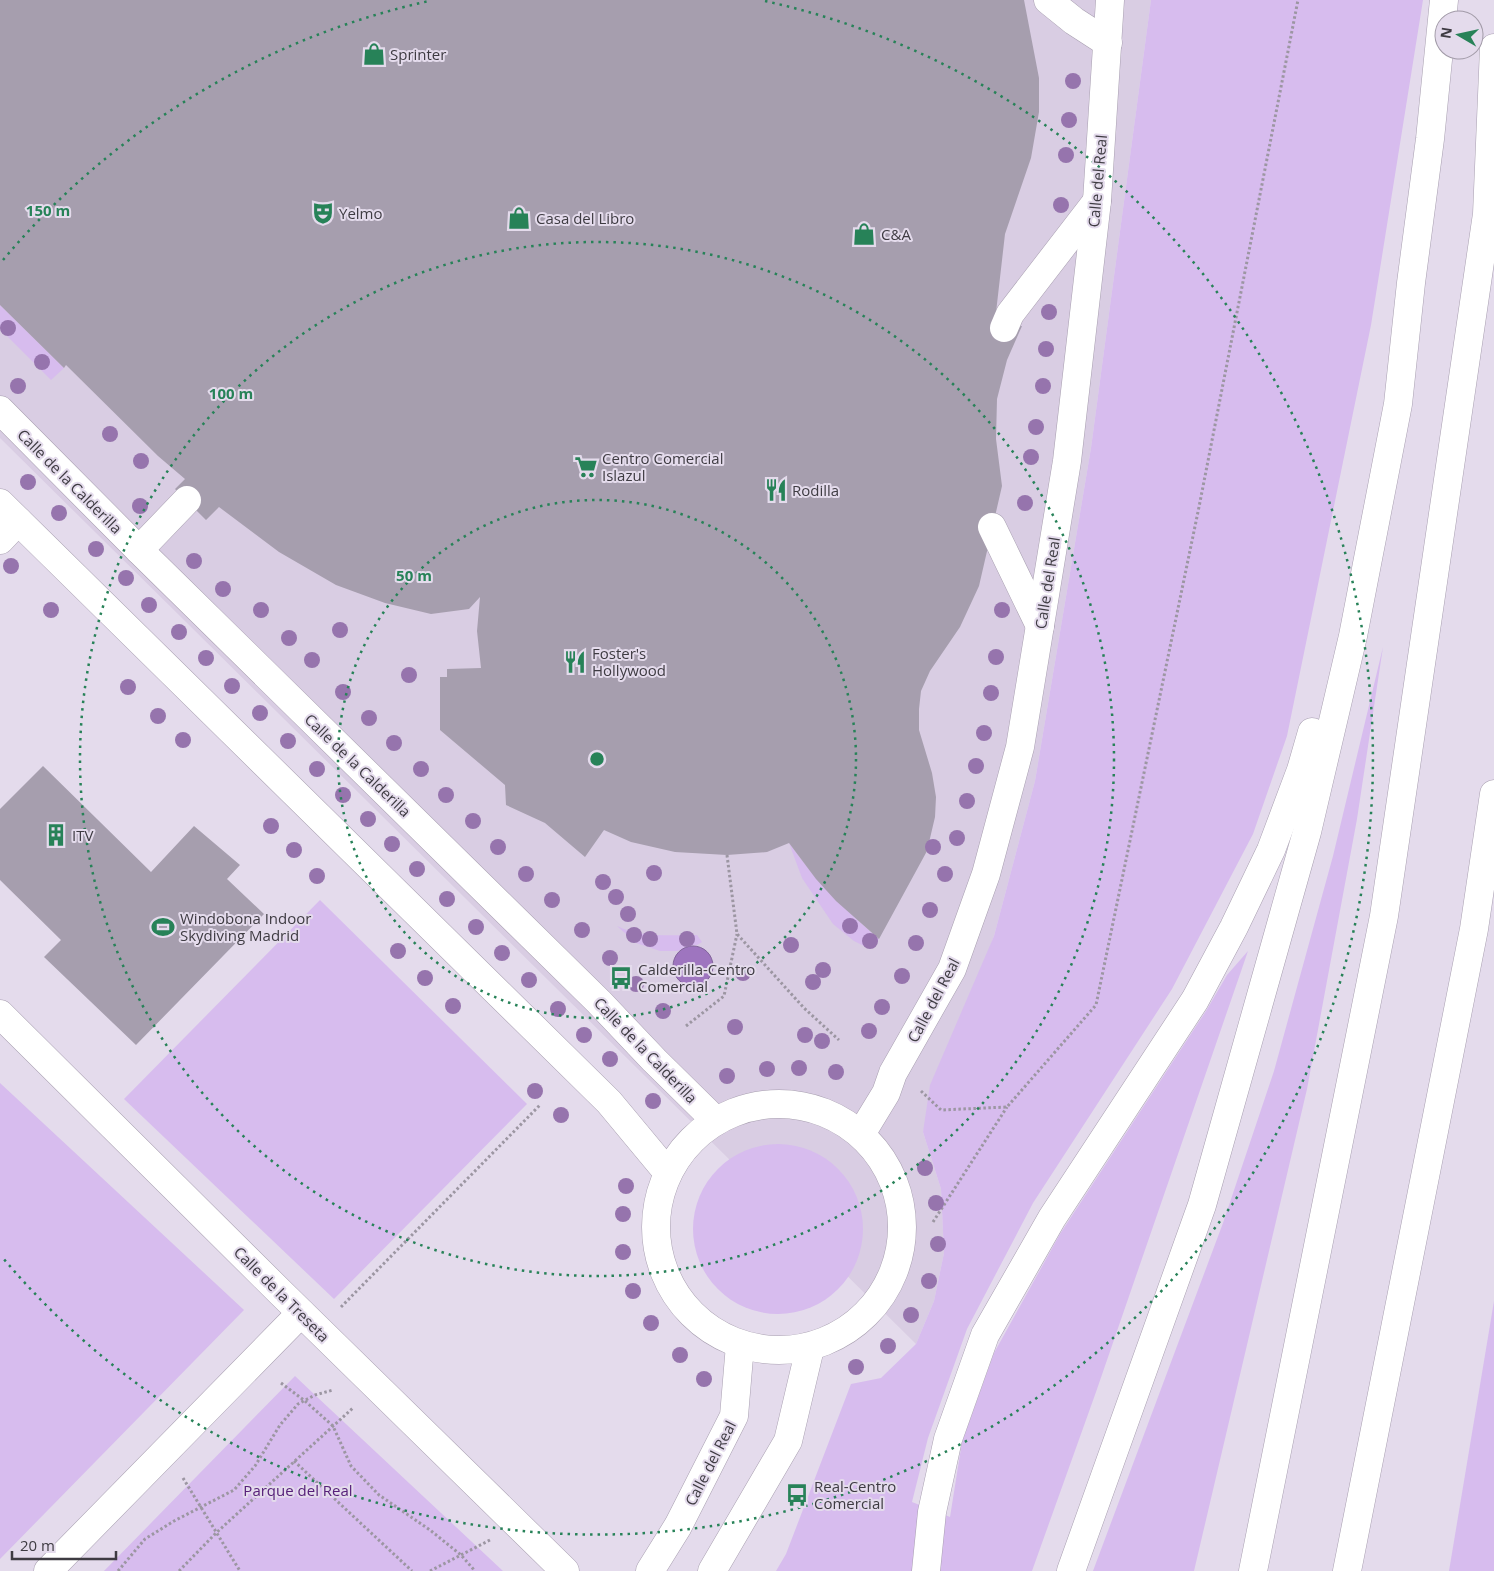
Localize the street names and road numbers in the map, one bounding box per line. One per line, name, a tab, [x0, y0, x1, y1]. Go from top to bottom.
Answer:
street label: Calle del Real	[1083, 134, 1111, 228]
street label: Calle de la Calderilla	[13, 424, 127, 538]
street label: Calle del Real	[1030, 536, 1064, 630]
street label: Calle de la Calderilla	[301, 709, 415, 821]
street label: Calle del Real	[902, 954, 964, 1046]
street label: Calle de la Calderilla	[590, 993, 702, 1107]
street label: Calle de la Treseta	[230, 1242, 334, 1346]
street label: Calle del Real	[680, 1417, 740, 1509]

